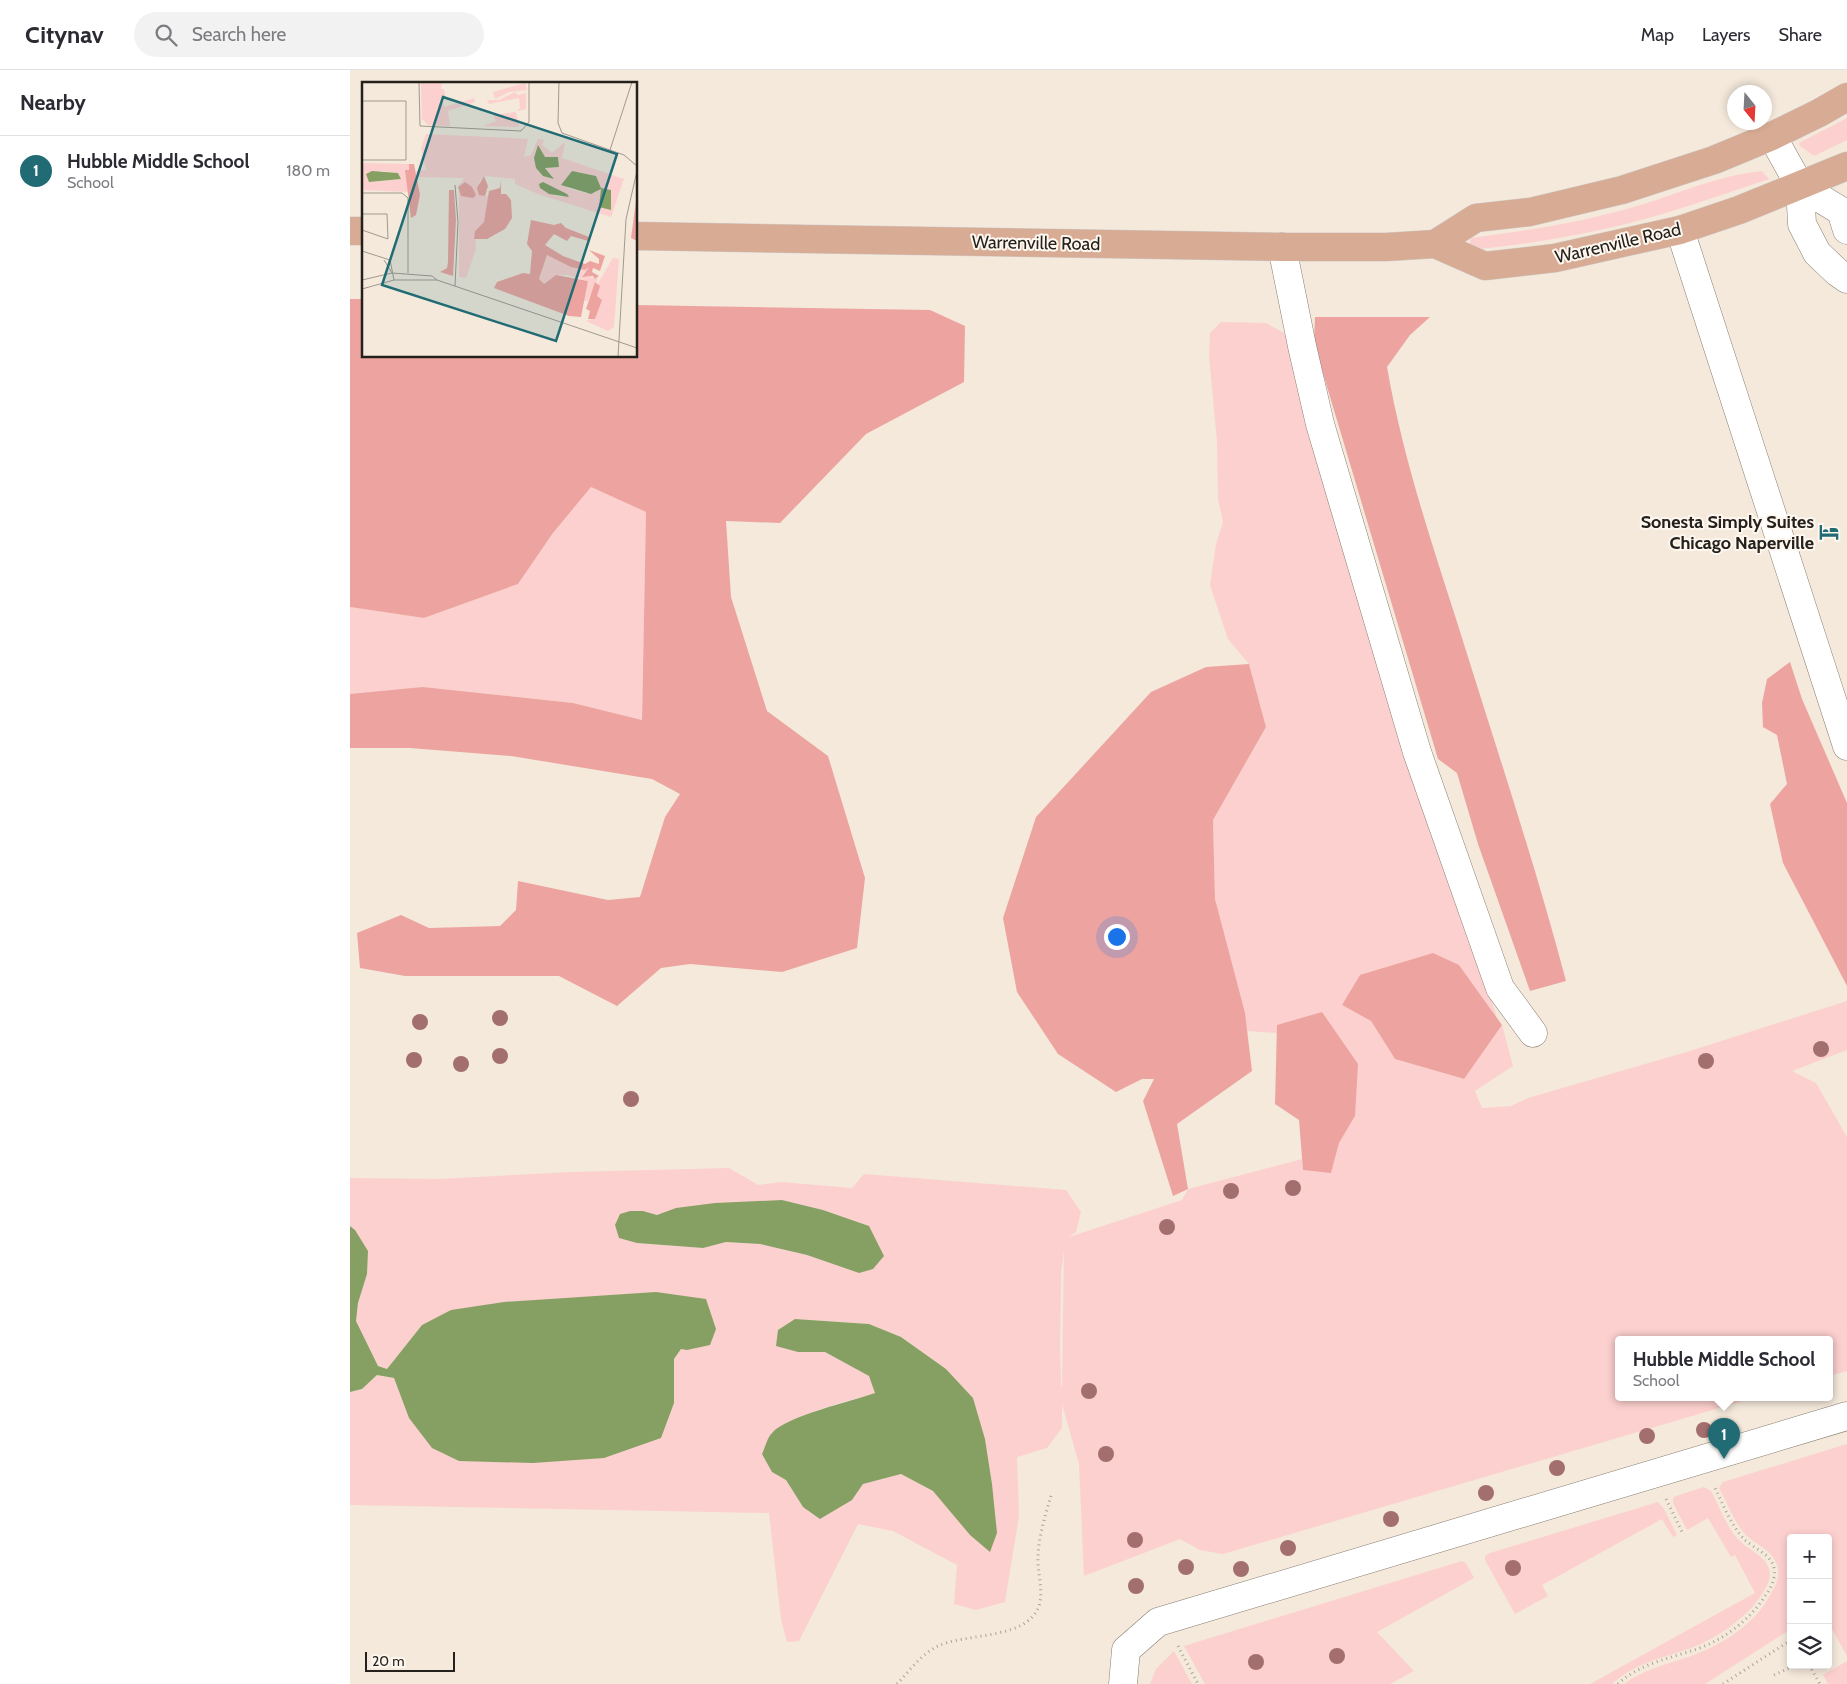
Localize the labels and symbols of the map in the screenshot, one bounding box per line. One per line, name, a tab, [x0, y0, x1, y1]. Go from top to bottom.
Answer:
inset map	[362, 82, 638, 358]
north arrow	[1727, 85, 1772, 130]
street label: Warrenville Road	[1553, 218, 1683, 268]
street label: Warrenville Road	[972, 231, 1100, 255]
place label: Sonesta Simply Suites Chicago Naperville	[1641, 511, 1814, 554]
hotel icon: Sonesta Simply Suites Chicago Naperville	[1818, 521, 1840, 543]
your location	[1104, 924, 1130, 950]
pin: 1	[1708, 1418, 1740, 1459]
scale bar	[365, 1649, 455, 1672]

